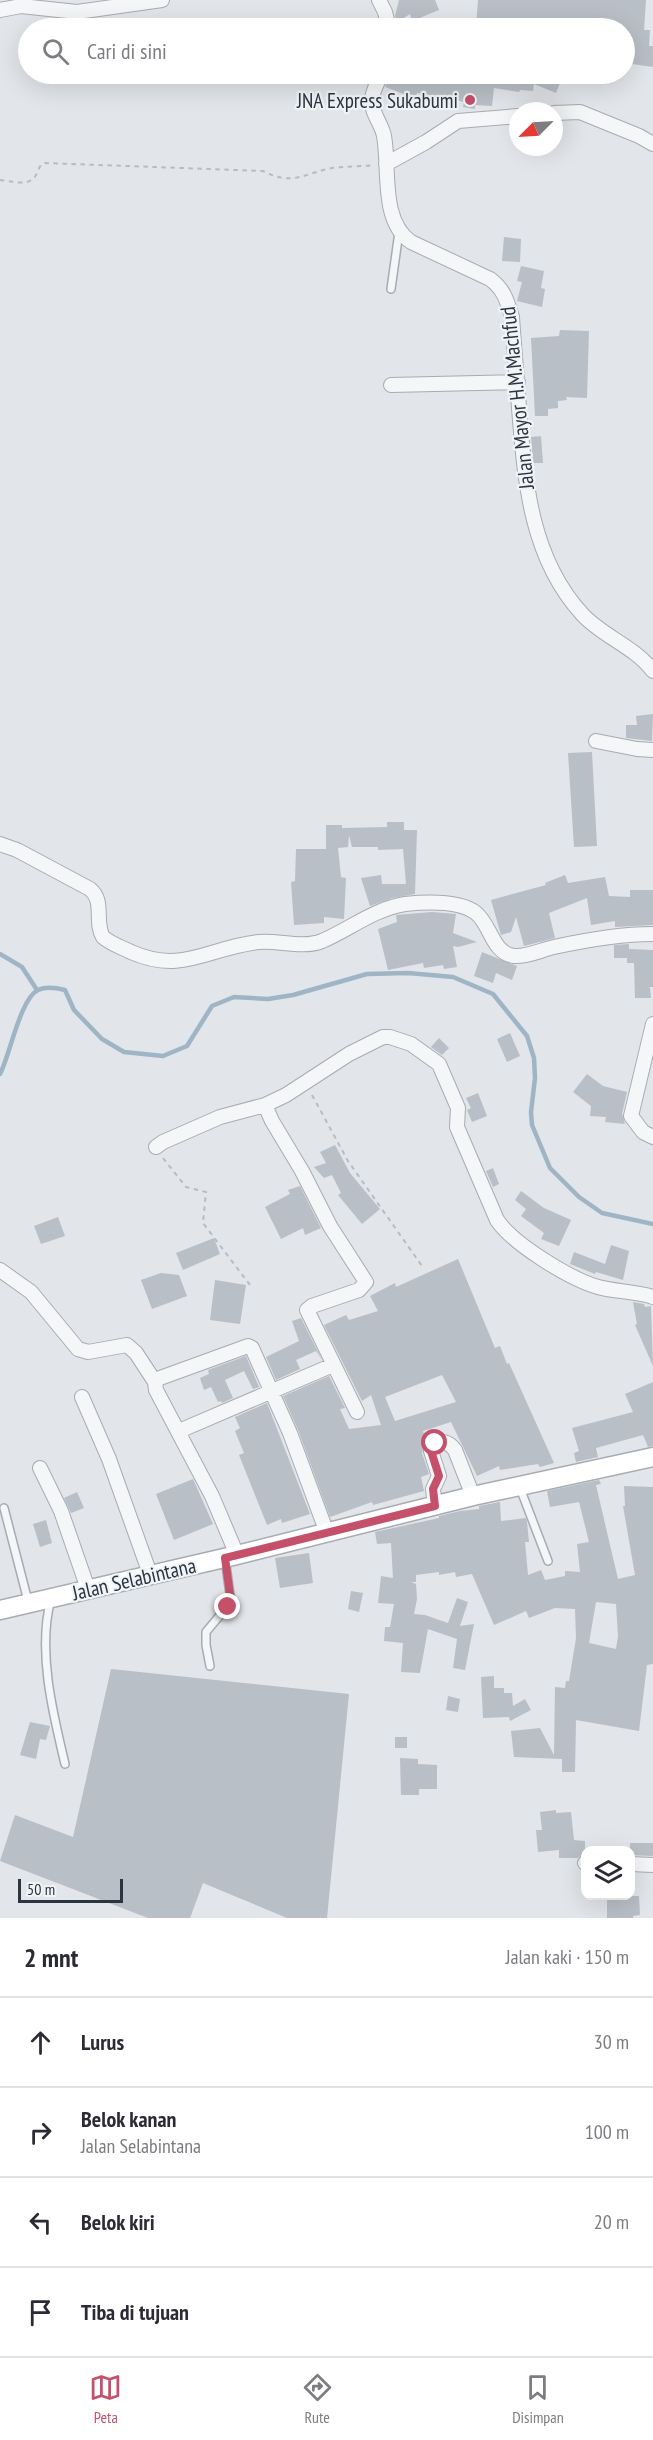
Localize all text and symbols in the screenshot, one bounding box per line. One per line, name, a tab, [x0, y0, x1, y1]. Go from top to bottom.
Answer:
search box	[18, 18, 635, 84]
icon: search	[39, 35, 72, 68]
text: Cari di sini	[87, 37, 167, 65]
place label: JNA Express Sukabumi	[296, 87, 458, 114]
marker: JNA Express Sukabumi	[463, 93, 477, 107]
north arrow	[509, 102, 563, 156]
street label: Jalan Mayor H.M.Machfud	[494, 305, 540, 492]
route start	[421, 1429, 447, 1455]
street label: Jalan Selabintana	[69, 1552, 198, 1607]
route end	[214, 1593, 240, 1619]
map controls	[581, 1846, 635, 1900]
button: layers	[581, 1846, 635, 1900]
scale bar	[18, 1876, 123, 1904]
text: 50 m	[27, 1879, 55, 1899]
text: 2 mnt	[24, 1941, 78, 1974]
text: Jalan kaki · 150 m	[506, 1944, 629, 1970]
icon: ahead	[24, 2026, 57, 2059]
text: Lurus	[81, 2028, 124, 2056]
text: 30 m	[594, 2029, 629, 2055]
text: Belok kanan	[81, 2105, 176, 2133]
icon: right	[24, 2116, 57, 2149]
text: 100 m	[585, 2119, 629, 2145]
text: Jalan Selabintana	[81, 2133, 201, 2159]
icon: left	[24, 2206, 57, 2239]
text: Belok kiri	[81, 2208, 155, 2236]
text: 20 m	[594, 2209, 629, 2235]
icon: arrive	[24, 2296, 57, 2329]
text: Tiba di tujuan	[81, 2298, 189, 2326]
tab: Peta	[89, 2371, 122, 2427]
tab: Rute	[301, 2371, 334, 2427]
tab: Disimpan	[512, 2371, 564, 2427]

